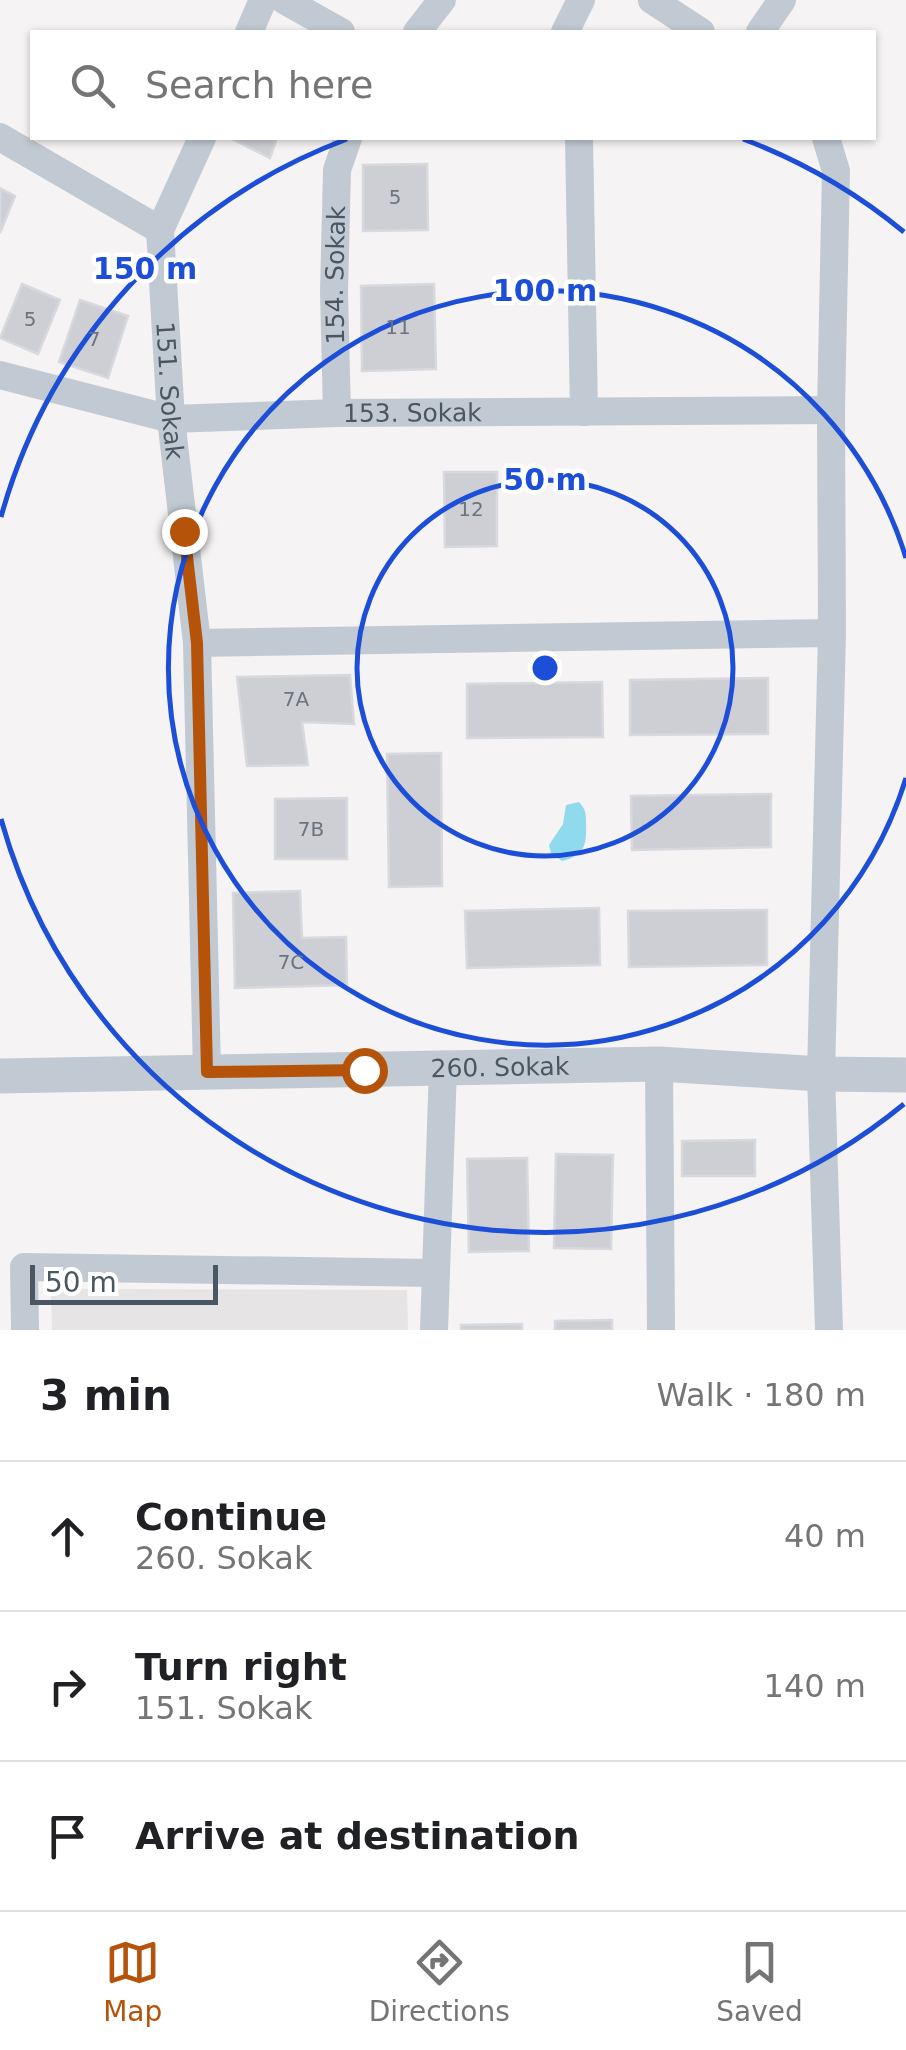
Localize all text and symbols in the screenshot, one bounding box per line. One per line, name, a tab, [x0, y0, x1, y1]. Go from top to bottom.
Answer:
search box	[30, 30, 876, 140]
icon: search	[65, 58, 120, 113]
text: Search here	[145, 63, 373, 107]
house number: 5	[389, 185, 401, 209]
street label: 154. Sokak	[319, 205, 351, 345]
text: 150 m	[93, 251, 197, 286]
text: 100 m	[493, 273, 597, 308]
house number: 5	[24, 307, 36, 331]
house number: 11	[385, 315, 411, 339]
street label: 151. Sokak	[151, 321, 190, 462]
house number: 7	[88, 327, 100, 351]
street label: 153. Sokak	[343, 398, 482, 427]
text: 50 m	[503, 462, 587, 497]
house number: 12	[458, 497, 484, 521]
route end	[162, 509, 208, 555]
centre of rings	[527, 650, 563, 686]
house number: 7A	[283, 687, 310, 711]
house number: 7B	[298, 817, 324, 841]
house number: 7C	[278, 950, 304, 974]
route start	[342, 1048, 388, 1094]
street label: 260. Sokak	[430, 1051, 570, 1083]
scale bar	[30, 1260, 218, 1304]
text: 50 m	[45, 1266, 117, 1299]
text: 3 min	[40, 1371, 172, 1420]
text: Walk · 180 m	[656, 1376, 866, 1414]
text: Continue	[135, 1495, 327, 1539]
icon: ahead	[40, 1509, 95, 1564]
text: 40 m	[784, 1517, 866, 1555]
text: 260. Sokak	[135, 1539, 312, 1577]
text: Turn right	[135, 1645, 347, 1689]
icon: right	[40, 1659, 95, 1714]
text: 140 m	[764, 1667, 866, 1705]
text: 151. Sokak	[135, 1689, 312, 1727]
icon: arrive	[40, 1809, 95, 1864]
text: Arrive at destination	[135, 1814, 580, 1858]
tab: Map	[103, 1935, 162, 2028]
tab: Directions	[369, 1935, 510, 2028]
tab: Saved	[716, 1935, 803, 2028]

